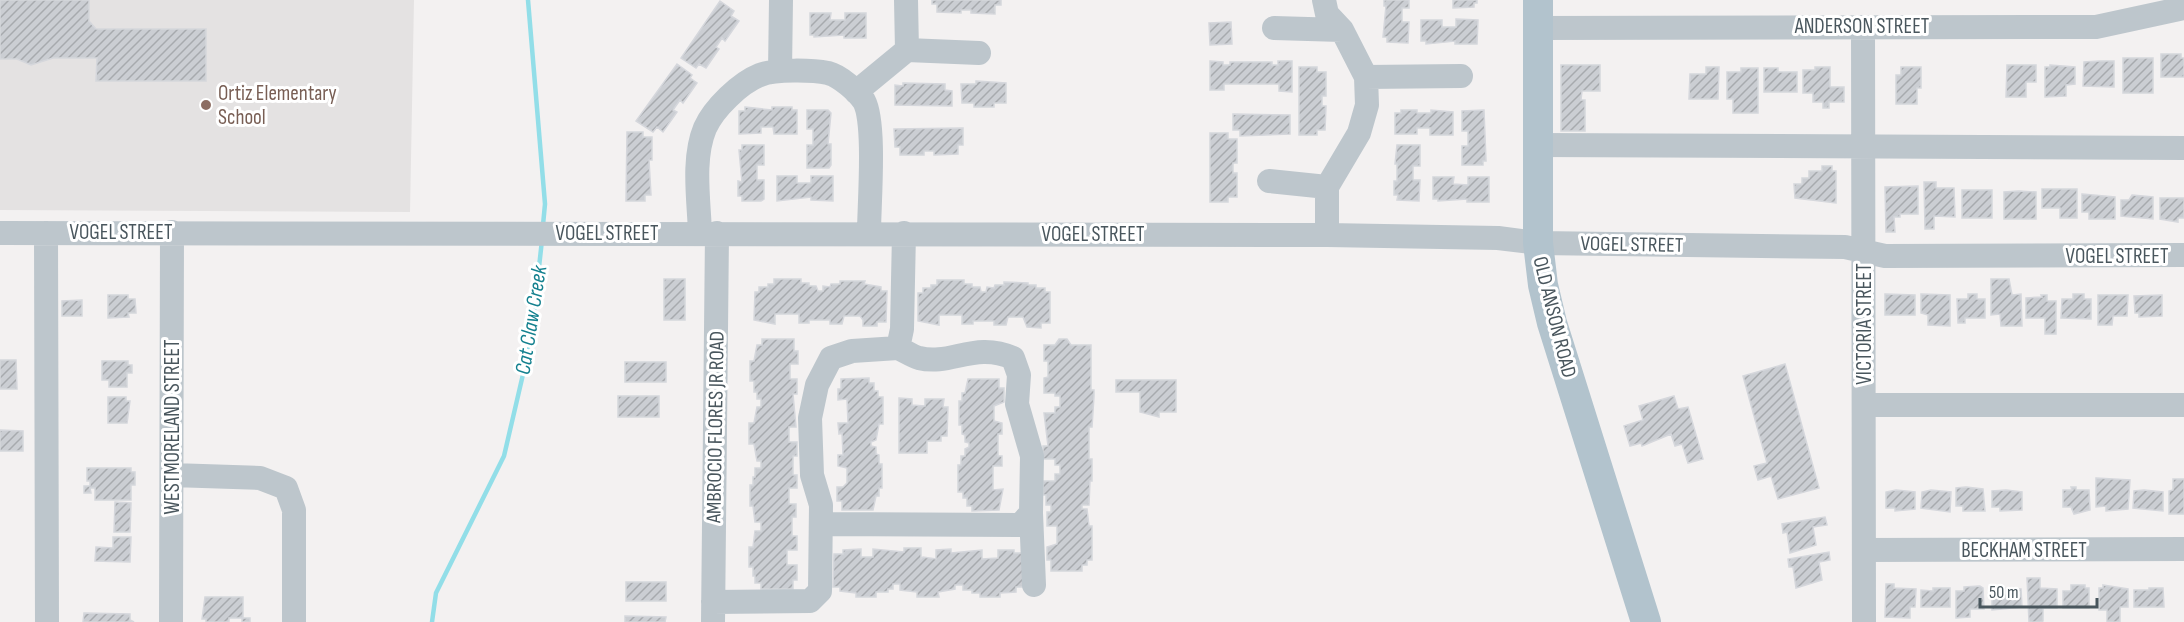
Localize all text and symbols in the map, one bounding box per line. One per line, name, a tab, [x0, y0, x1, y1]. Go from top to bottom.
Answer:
street label: ANDERSON STREET	[1794, 14, 1930, 39]
place label: Ortiz Elementary School	[218, 81, 337, 130]
marker: Ortiz Elementary School	[199, 98, 213, 112]
street label: VOGEL STREET	[70, 220, 173, 245]
street label: VOGEL STREET	[556, 221, 659, 246]
street label: VOGEL STREET	[1042, 222, 1145, 247]
street label: VOGEL STREET	[1580, 231, 1684, 258]
street label: VOGEL STREET	[2066, 244, 2169, 269]
street label: OLD ANSON ROAD	[1527, 254, 1582, 380]
water label: Cat Claw Creek	[510, 263, 554, 377]
street label: VICTORIA STREET	[1852, 263, 1877, 385]
street label: AMBROCIO FLORES JR ROAD	[701, 331, 730, 524]
street label: WESTMORELAND STREET	[160, 339, 185, 515]
street label: BECKHAM STREET	[1961, 538, 2087, 563]
scale bar	[1980, 571, 2097, 609]
text: 50 m	[1989, 582, 2019, 603]

